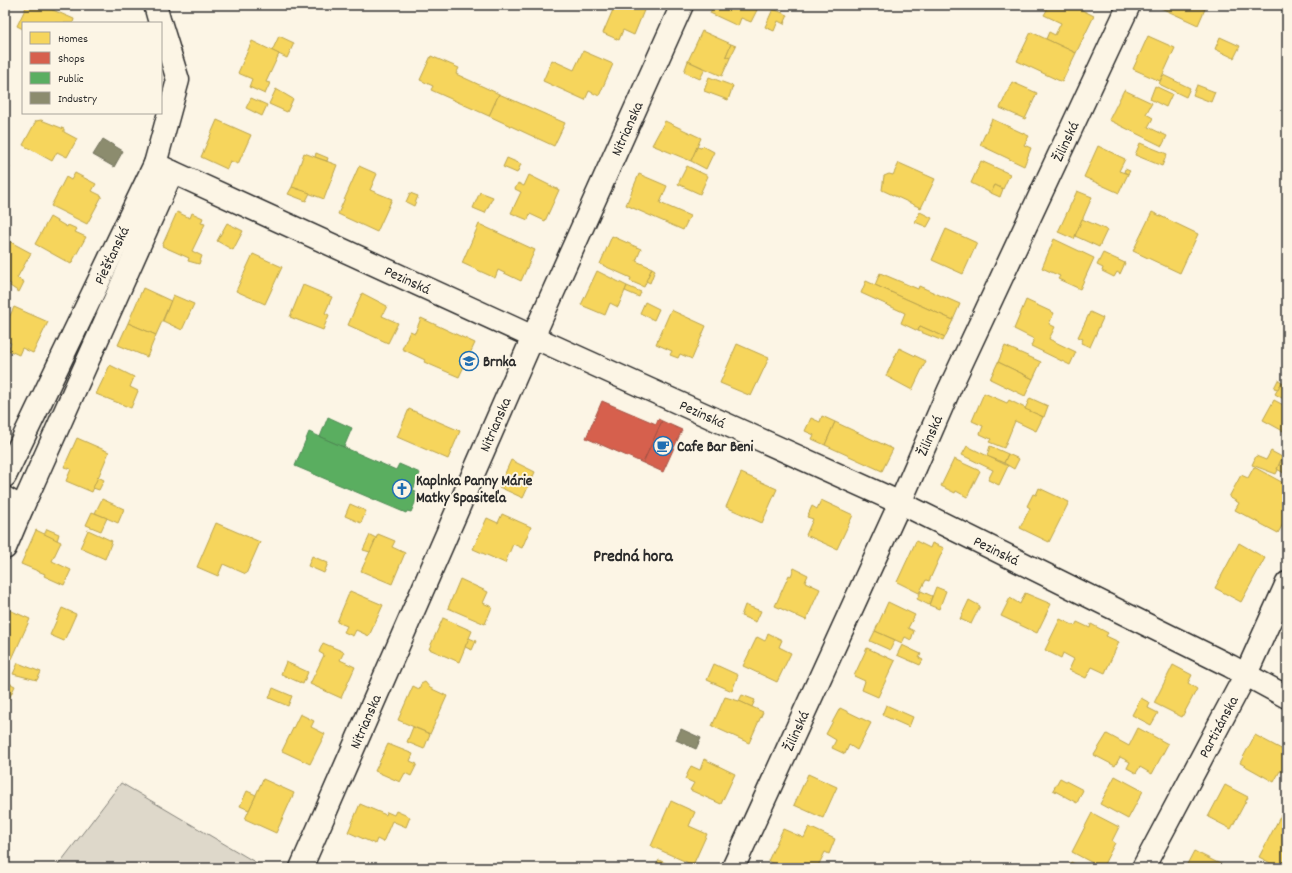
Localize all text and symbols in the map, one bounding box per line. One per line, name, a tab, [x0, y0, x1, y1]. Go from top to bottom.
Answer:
legend	[22, 22, 162, 114]
text: Homes	[58, 31, 88, 48]
text: Shops	[58, 51, 85, 68]
text: Public	[58, 71, 84, 88]
text: Industry	[58, 91, 98, 108]
street label: Nitrianska	[607, 98, 651, 160]
street label: Žilinská	[1048, 118, 1086, 166]
street label: Piešťanská	[90, 223, 137, 289]
street label: Pezinská	[380, 261, 434, 302]
school or university icon: Brnka	[458, 350, 480, 372]
place label: Brnka	[483, 352, 517, 374]
street label: Nitrianska	[475, 394, 519, 456]
street label: Pezinská	[675, 395, 729, 436]
street label: Žilinská	[913, 412, 950, 460]
cafe icon: Cafe Bar Beni	[652, 435, 674, 457]
place label: Cafe Bar Beni	[677, 437, 754, 459]
place label: Kaplnka Panny Márie Matky Spasiteľa	[416, 471, 533, 510]
church icon: Kaplnka Panny Márie Matky Spasiteľa	[391, 478, 413, 500]
street label: Pezinská	[969, 531, 1023, 573]
district label: Predná hora	[593, 546, 674, 570]
street label: Nitrianska	[345, 691, 389, 753]
street label: Partizánska	[1194, 692, 1246, 763]
street label: Žilinská	[779, 707, 817, 756]

